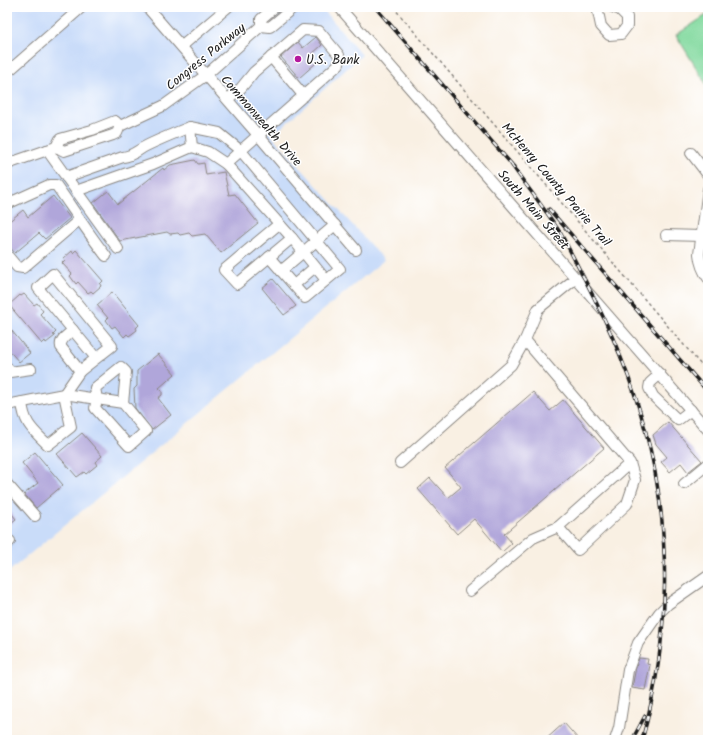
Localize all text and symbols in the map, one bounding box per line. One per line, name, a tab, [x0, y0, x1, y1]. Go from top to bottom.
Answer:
street label: Congress Parkway	[161, 18, 251, 96]
place label: U.S. Bank	[306, 50, 360, 71]
marker: U.S. Bank	[293, 54, 303, 64]
street label: Commonwealth Drive	[215, 71, 307, 172]
street label: McHenry County Prairie Trail	[496, 118, 616, 252]
street label: South Main Street	[492, 165, 574, 256]

